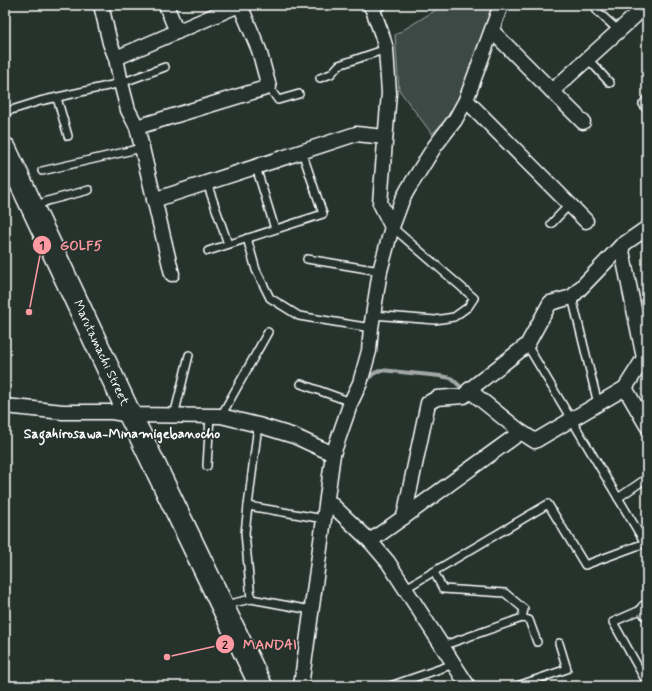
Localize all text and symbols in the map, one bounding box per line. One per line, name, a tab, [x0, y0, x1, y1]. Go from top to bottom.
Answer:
callout: GOLF5	[32, 232, 110, 258]
text: GOLF5	[60, 237, 103, 255]
text: 1	[39, 238, 45, 254]
street label: Marutamachi Street	[69, 297, 133, 409]
district label: Sagahirosawa-Minamigebanocho	[24, 425, 220, 446]
callout: MANDAI	[215, 631, 305, 657]
text: MANDAI	[243, 636, 297, 654]
text: 2	[222, 638, 228, 654]

